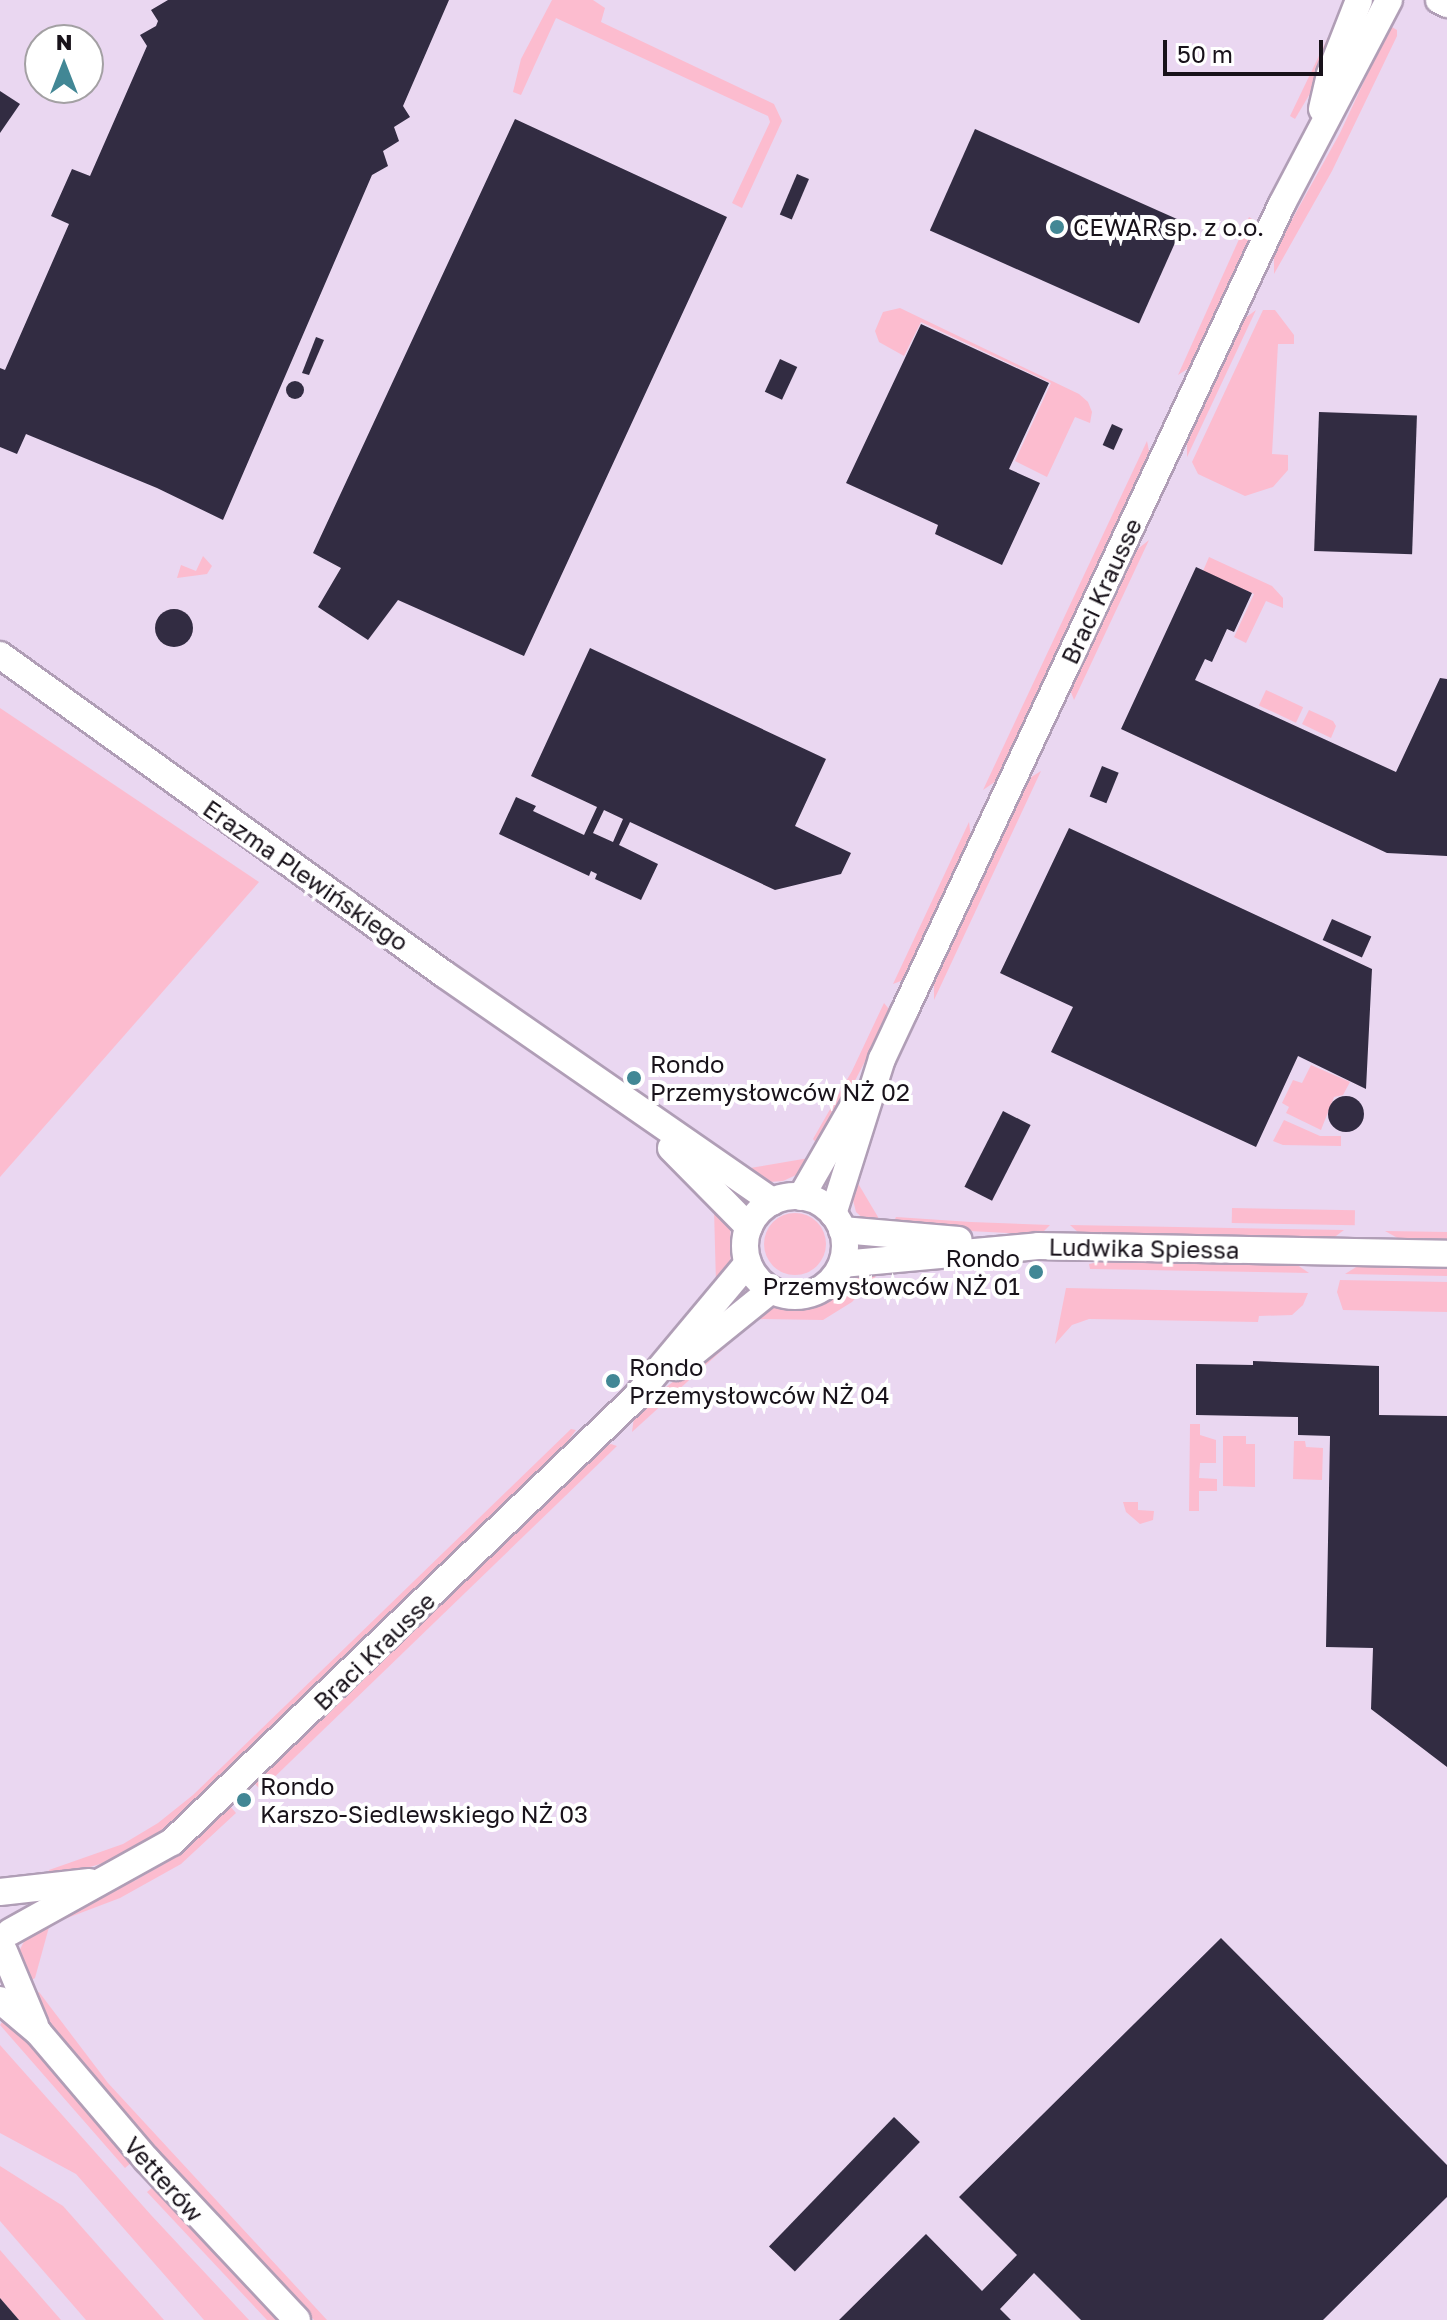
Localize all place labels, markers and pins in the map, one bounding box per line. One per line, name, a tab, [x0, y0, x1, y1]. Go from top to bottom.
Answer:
place label: CEWAR sp. z o.o.	[1073, 213, 1264, 241]
marker: CEWAR sp. z o.o.	[1048, 218, 1066, 236]
place label: Rondo Przemysłowców NŻ 02	[650, 1050, 910, 1106]
marker: Rondo Przemysłowców NŻ 02	[625, 1069, 643, 1087]
place label: Rondo Przemysłowców NŻ 01	[762, 1244, 1020, 1300]
marker: Rondo Przemysłowców NŻ 01	[1027, 1263, 1045, 1281]
place label: Rondo Przemysłowców NŻ 04	[629, 1353, 890, 1409]
marker: Rondo Przemysłowców NŻ 04	[604, 1372, 622, 1390]
place label: Rondo Karszo-Siedlewskiego NŻ 03	[260, 1772, 588, 1828]
marker: Rondo Karszo-Siedlewskiego NŻ 03	[235, 1791, 253, 1809]

